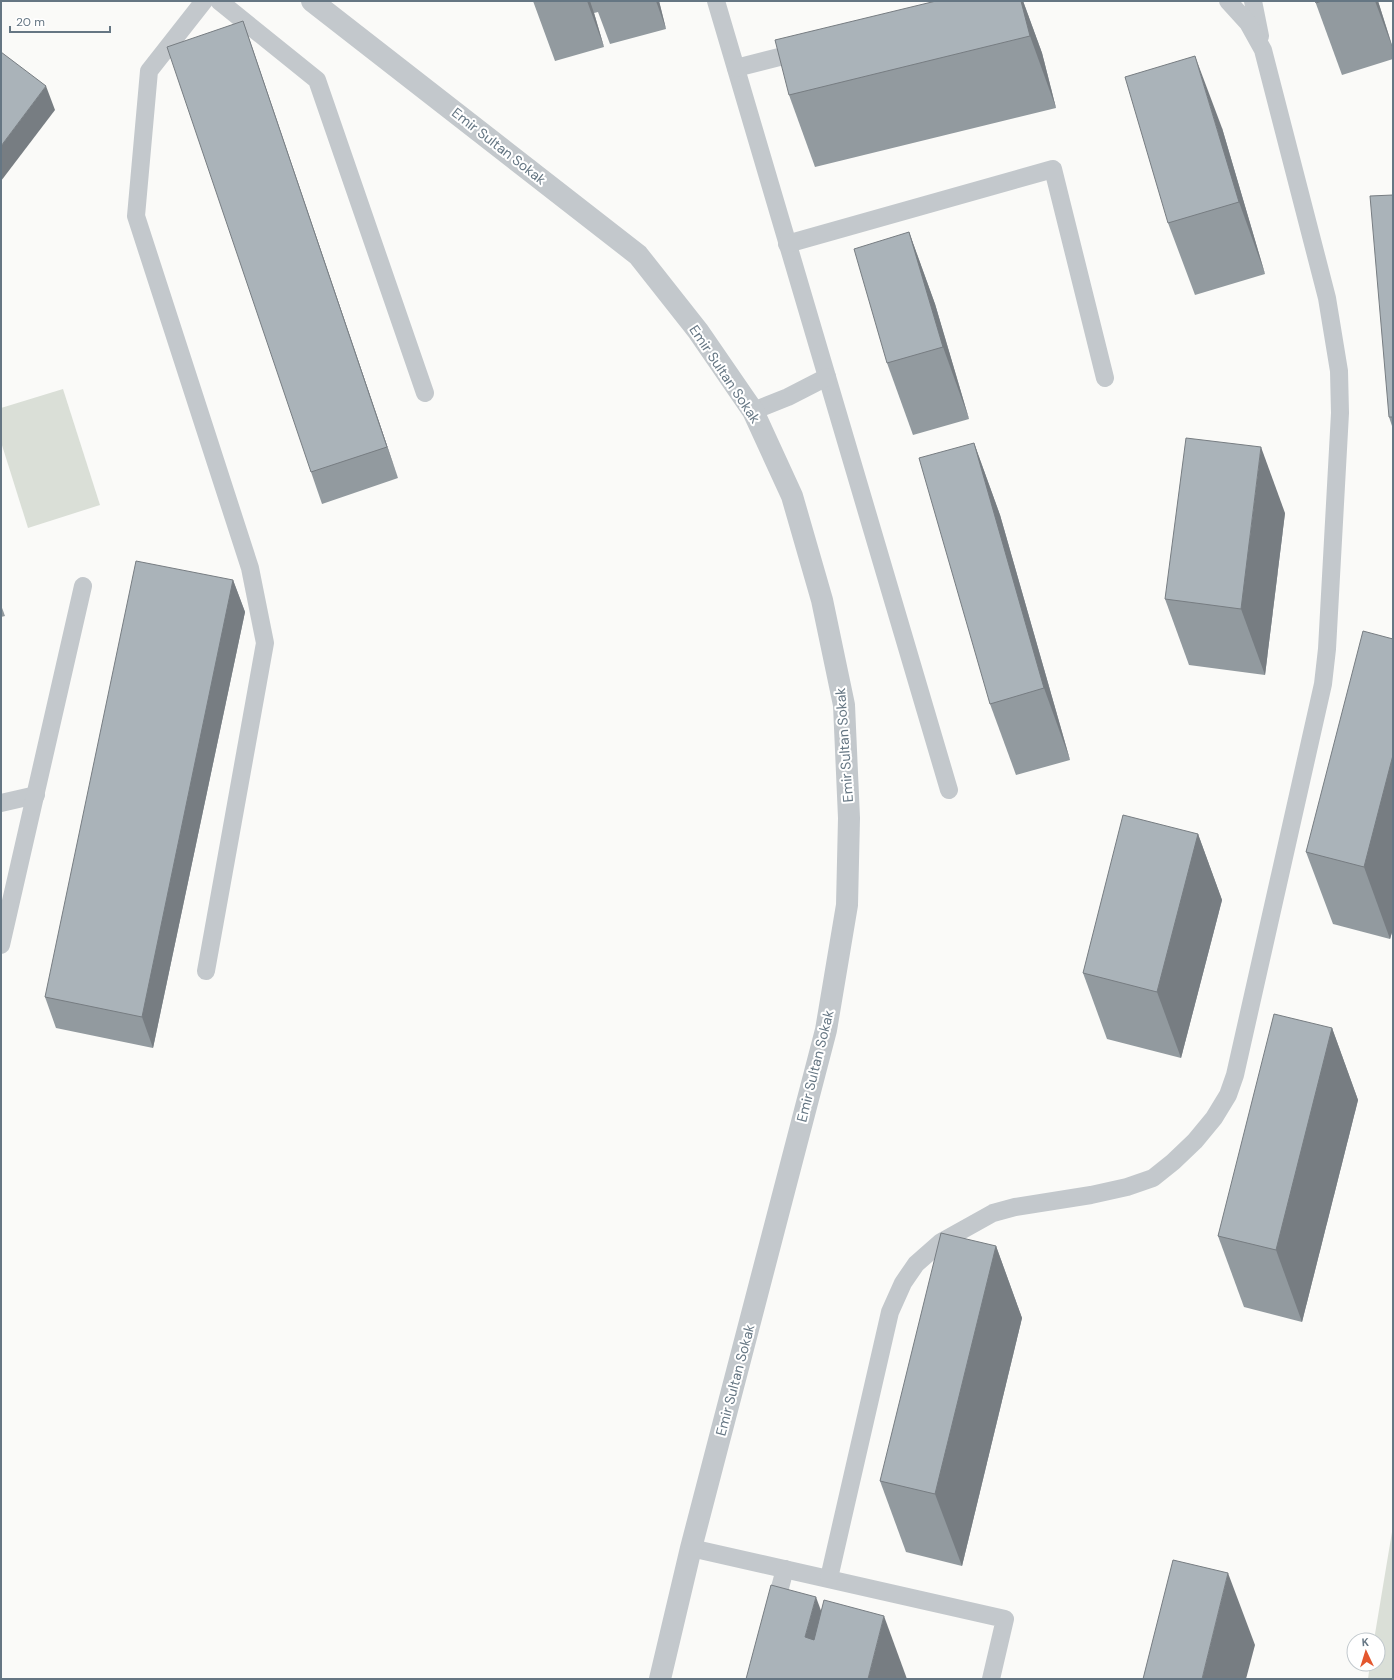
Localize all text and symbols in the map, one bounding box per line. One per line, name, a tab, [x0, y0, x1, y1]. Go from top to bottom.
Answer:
scale bar	[10, 8, 110, 34]
text: 20 m	[16, 14, 45, 30]
street label: Emir Sultan Sokak	[448, 104, 550, 188]
street label: Emir Sultan Sokak	[685, 321, 765, 427]
street label: Emir Sultan Sokak	[831, 687, 857, 803]
street label: Emir Sultan Sokak	[792, 1008, 838, 1124]
street label: Emir Sultan Sokak	[711, 1322, 759, 1438]
north arrow	[1346, 1632, 1386, 1672]
text: K	[1361, 1635, 1369, 1649]

